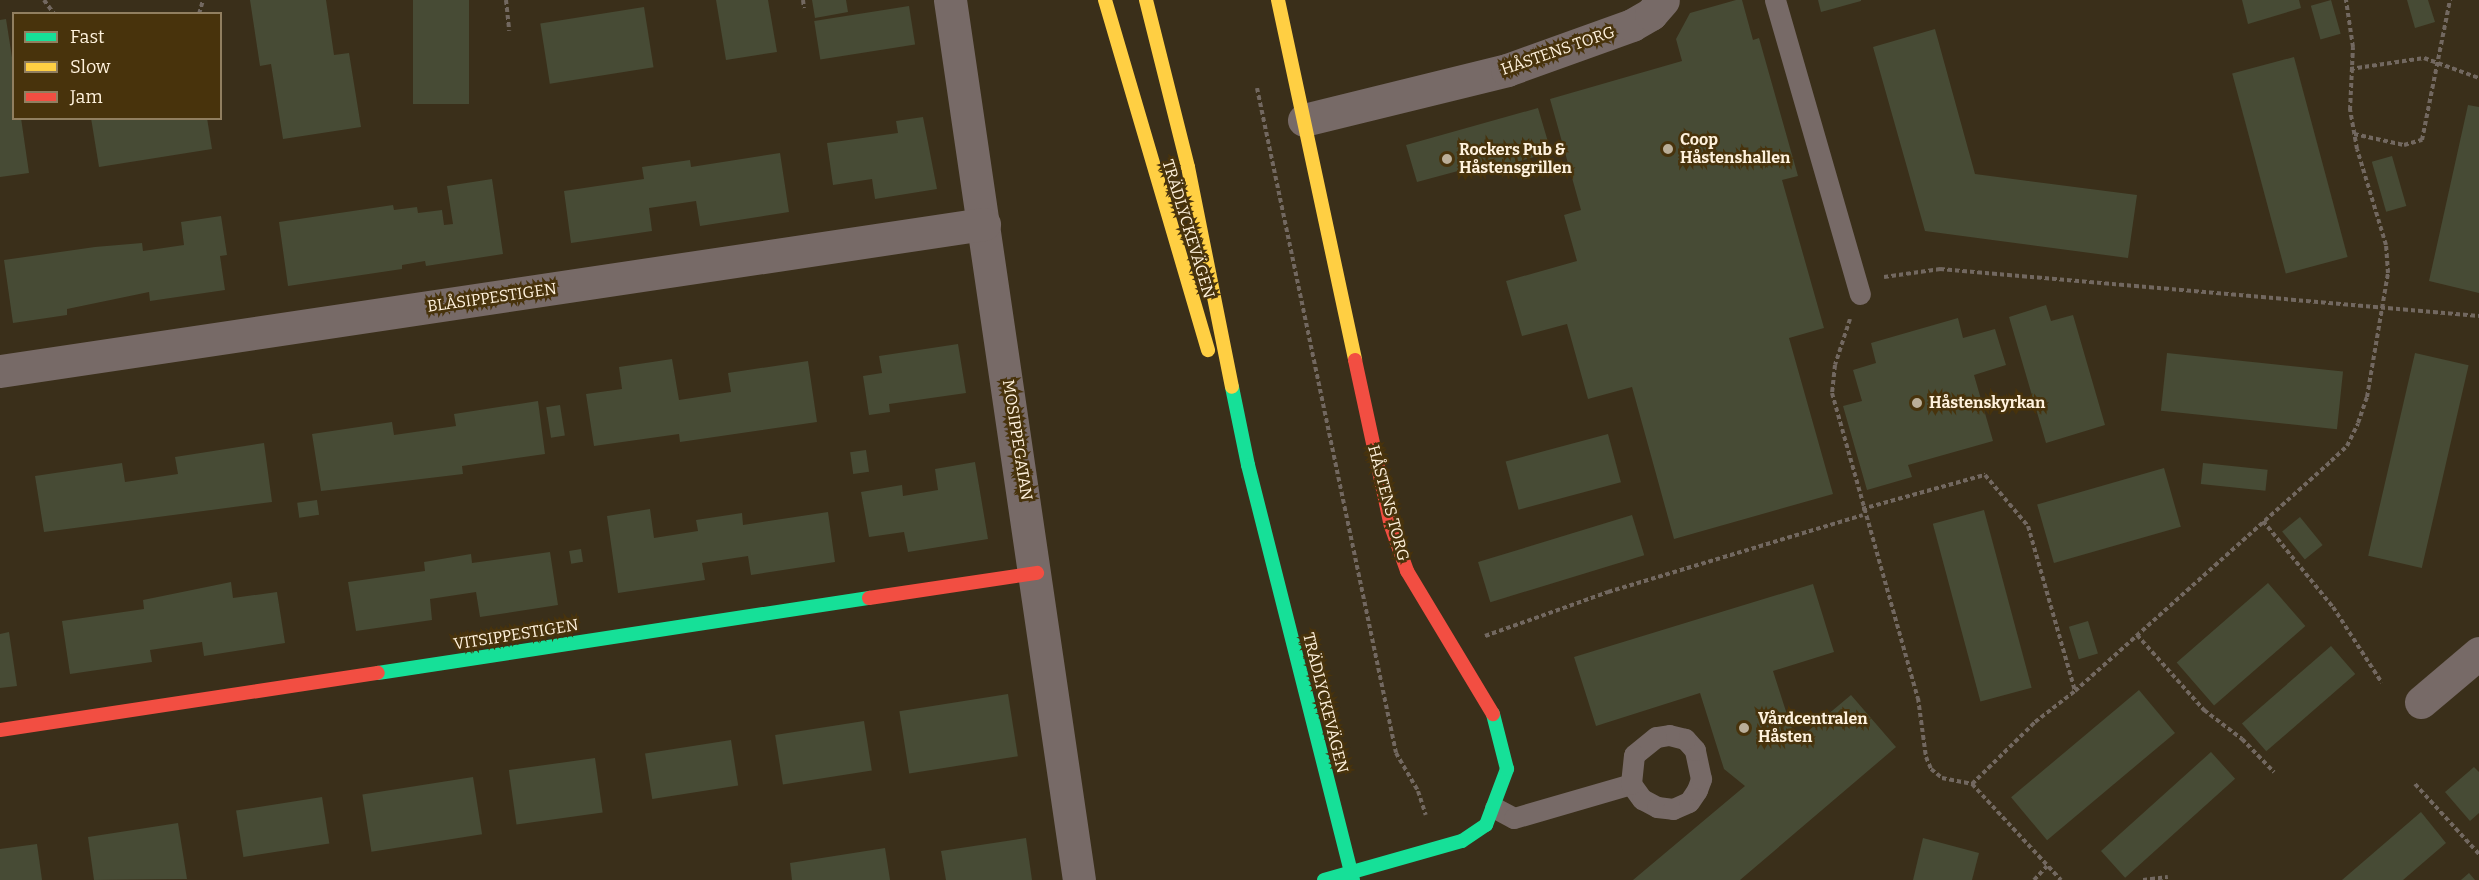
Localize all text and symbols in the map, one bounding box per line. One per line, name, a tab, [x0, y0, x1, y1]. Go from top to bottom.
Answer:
legend	[12, 12, 222, 120]
street label: HÅSTENS TORG	[1499, 23, 1617, 79]
text: Fast	[70, 26, 105, 48]
text: Slow	[70, 56, 110, 78]
text: Jam	[70, 86, 103, 108]
place label: Coop Håstenshallen	[1680, 130, 1790, 168]
place label: Rockers Pub & Håstensgrillen	[1459, 140, 1572, 178]
marker: Coop Håstenshallen	[1661, 142, 1675, 156]
marker: Rockers Pub & Håstensgrillen	[1440, 152, 1454, 166]
street label: TRÄDLYCKEVÄGEN	[1158, 157, 1218, 301]
street label: BLÅSIPPESTIGEN	[426, 279, 558, 317]
street label: MOSIPPEGATAN	[998, 378, 1036, 502]
place label: Håstenskyrkan	[1929, 393, 2045, 413]
marker: Håstenskyrkan	[1910, 396, 1924, 410]
street label: HÅSTENS TORG	[1363, 443, 1413, 563]
street label: VITSIPPESTIGEN	[452, 616, 580, 654]
street label: TRÄDLYCKEVÄGEN	[1298, 631, 1352, 775]
place label: Vårdcentralen Håsten	[1758, 709, 1868, 747]
marker: Vårdcentralen Håsten	[1735, 719, 1753, 737]

